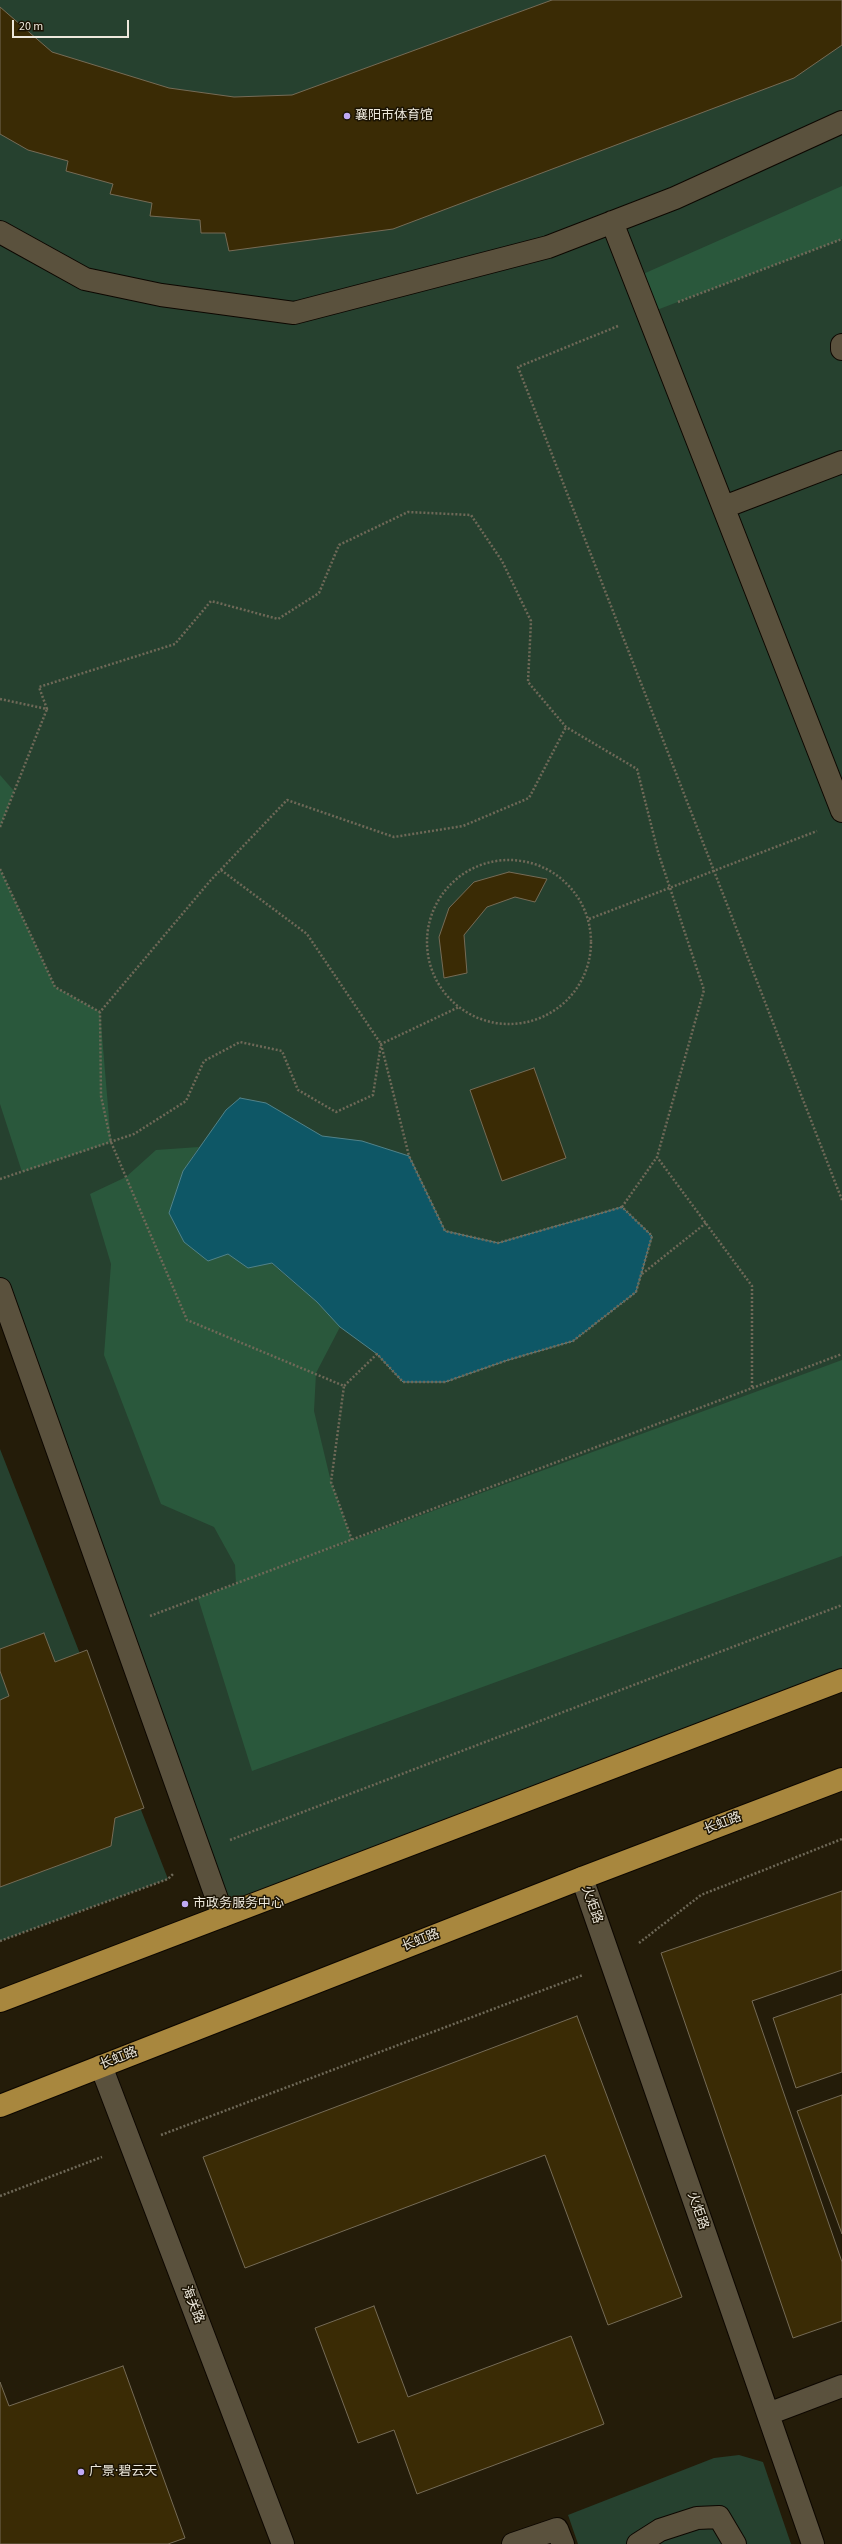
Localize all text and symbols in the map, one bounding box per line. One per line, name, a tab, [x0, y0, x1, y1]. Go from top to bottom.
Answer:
scale bar	[14, 12, 131, 38]
text: 20 m	[19, 18, 43, 35]
place label: 襄阳市体育馆	[355, 108, 433, 124]
marker: 襄阳市体育馆	[342, 111, 352, 121]
street label: 长虹路	[702, 1810, 744, 1838]
street label: 火炬路	[577, 1884, 605, 1926]
place label: 市政务服务中心	[193, 1896, 284, 1912]
marker: 市政务服务中心	[180, 1899, 190, 1909]
street label: 长虹路	[400, 1927, 442, 1955]
street label: 长虹路	[98, 2045, 140, 2073]
street label: 火炬路	[683, 2190, 711, 2232]
street label: 海关路	[178, 2284, 206, 2326]
place label: 广景·碧云天	[89, 2464, 157, 2480]
marker: 广景·碧云天	[76, 2467, 86, 2477]

